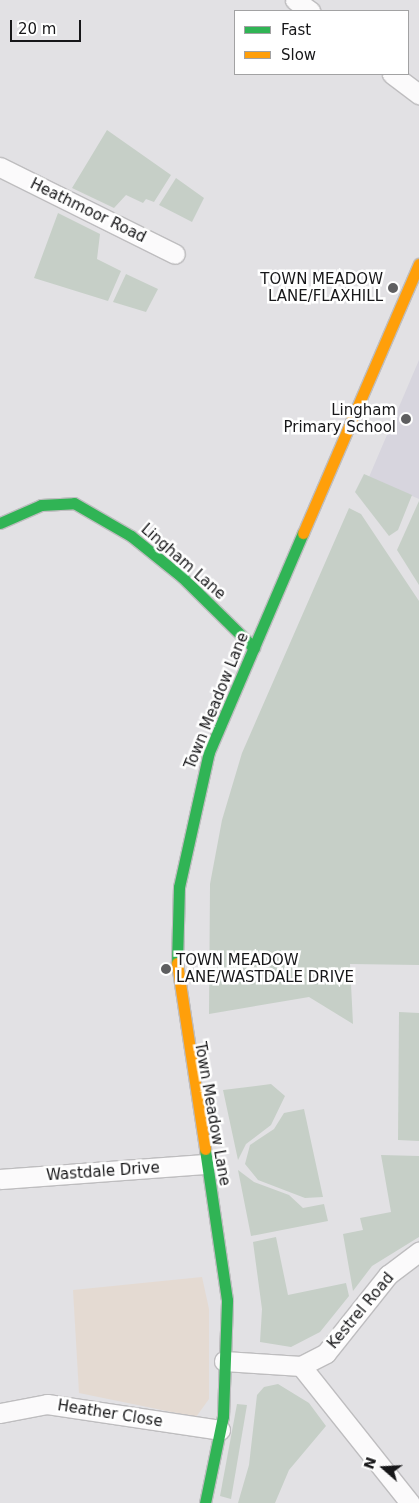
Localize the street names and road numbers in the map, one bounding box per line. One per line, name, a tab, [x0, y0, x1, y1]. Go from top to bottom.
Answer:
street label: Heathmoor Road	[27, 175, 149, 247]
street label: Lingham Lane	[137, 520, 229, 604]
street label: Town Meadow Lane	[181, 630, 253, 772]
street label: Town Meadow Lane	[190, 1041, 234, 1187]
street label: Wastdale Drive	[46, 1159, 160, 1185]
street label: Kestrel Road	[324, 1269, 398, 1353]
street label: Heather Close	[56, 1397, 164, 1431]

